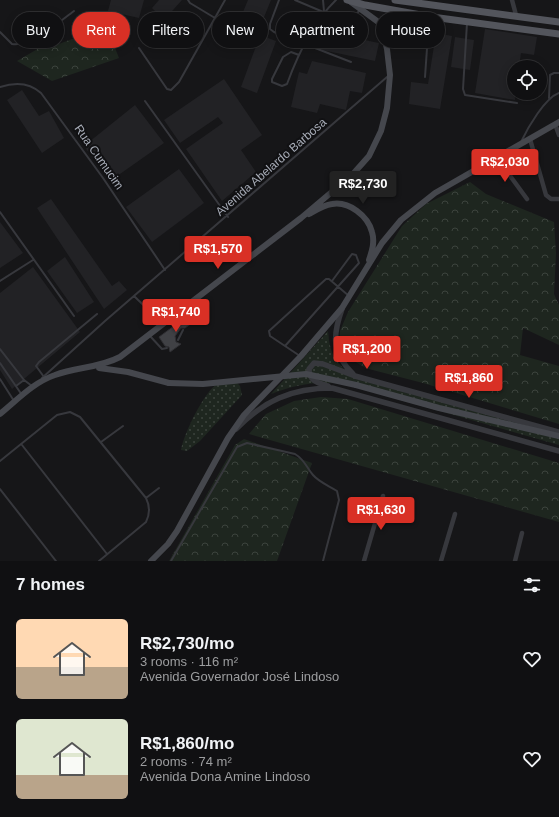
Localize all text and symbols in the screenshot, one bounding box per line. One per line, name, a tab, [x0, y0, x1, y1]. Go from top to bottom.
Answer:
chip: Buy	[12, 12, 64, 48]
chip: Rent	[72, 12, 130, 48]
chip: Filters	[138, 12, 204, 48]
chip: New	[212, 12, 268, 48]
chip: Apartment	[276, 12, 368, 48]
chip: House	[376, 12, 445, 48]
map controls	[507, 60, 547, 100]
button: locate	[507, 60, 547, 100]
street label: Avenida Abelardo Barbosa	[213, 115, 329, 219]
street label: Rua Cumucim	[71, 122, 127, 192]
pin: R$2,030	[468, 149, 542, 183]
text: R$2,030	[480, 154, 530, 169]
pin: R$2,730	[326, 171, 400, 205]
text: R$2,730	[338, 176, 388, 191]
pin: R$1,570	[181, 236, 255, 270]
text: R$1,570	[193, 241, 243, 256]
pin: R$1,740	[139, 299, 213, 333]
text: R$1,740	[151, 304, 201, 319]
pin: R$1,200	[330, 336, 404, 370]
text: R$1,200	[342, 341, 392, 356]
pin: R$1,860	[432, 365, 506, 399]
text: R$1,860	[444, 370, 494, 385]
pin: R$1,630	[344, 497, 418, 531]
text: R$1,630	[356, 502, 406, 517]
icon: filters	[521, 574, 543, 596]
text: 7 homes	[16, 575, 85, 594]
text: R$2,730/mo	[140, 634, 235, 653]
icon: home	[48, 635, 96, 683]
icon: heart	[521, 648, 543, 670]
text: 3 rooms · 116 m²	[140, 654, 238, 669]
text: Avenida Governador José Lindoso	[140, 669, 339, 684]
text: R$1,860/mo	[140, 734, 235, 753]
icon: home	[48, 735, 96, 783]
icon: heart	[521, 748, 543, 770]
text: 2 rooms · 74 m²	[140, 754, 232, 769]
text: Avenida Dona Amine Lindoso	[140, 769, 310, 784]

